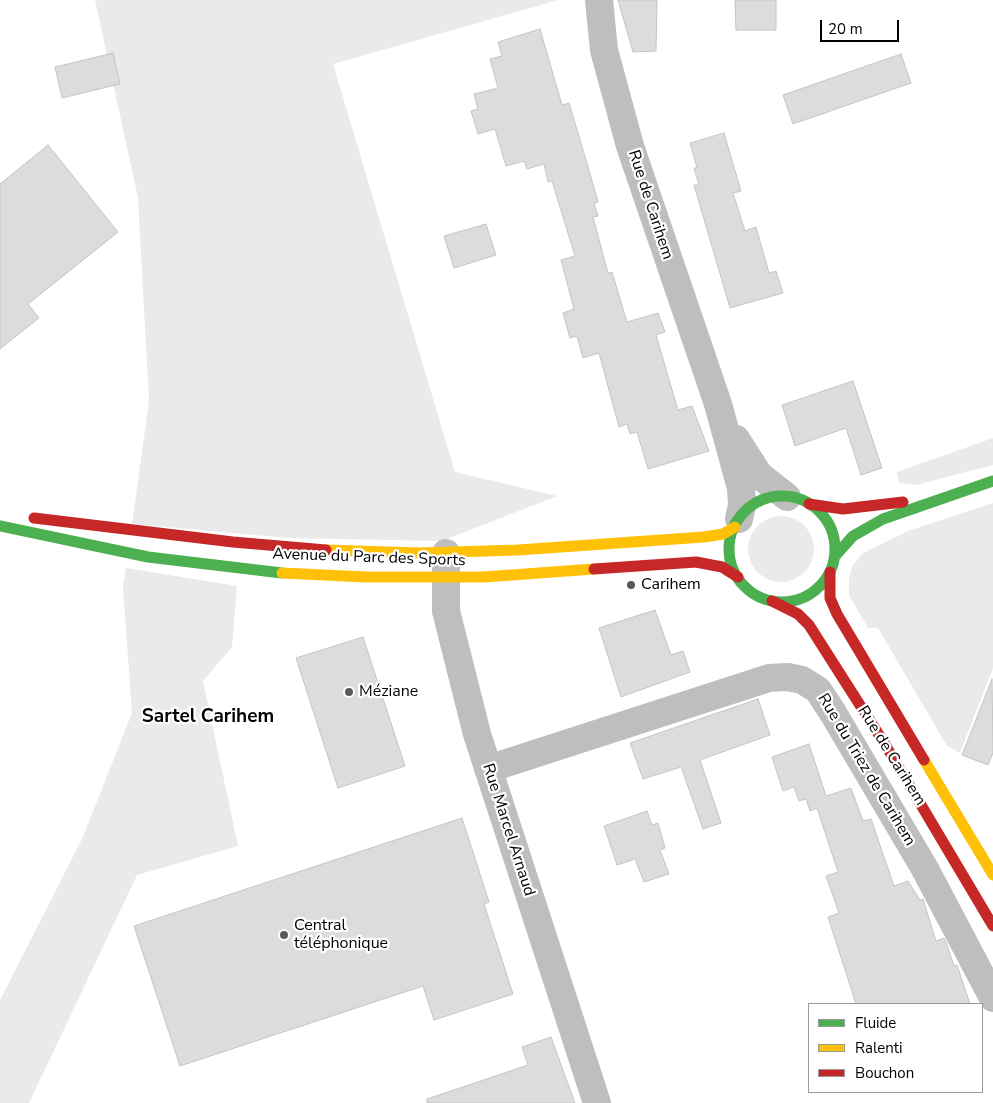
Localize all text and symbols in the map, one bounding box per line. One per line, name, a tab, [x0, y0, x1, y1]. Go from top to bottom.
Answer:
scale bar	[823, 10, 902, 42]
text: 20 m	[828, 19, 863, 39]
street label: Rue de Carihem	[623, 148, 677, 262]
street label: Avenue du Parc des Sports	[272, 545, 466, 571]
place label: Carihem	[641, 575, 701, 595]
marker: Carihem	[625, 579, 637, 591]
place label: Méziane	[359, 682, 418, 702]
marker: Méziane	[343, 686, 355, 698]
street label: Rue du Triez de Carihem	[813, 690, 919, 850]
street label: Rue de Carihem	[853, 703, 929, 809]
district label: Sartel Carihem	[142, 706, 274, 728]
street label: Rue Marcel Arnaud	[478, 761, 538, 899]
place label: Central téléphonique	[294, 916, 388, 954]
marker: Central téléphonique	[278, 929, 290, 941]
legend	[808, 1003, 983, 1093]
text: Fluide	[855, 1013, 896, 1033]
text: Ralenti	[855, 1038, 903, 1058]
text: Bouchon	[855, 1063, 914, 1083]

